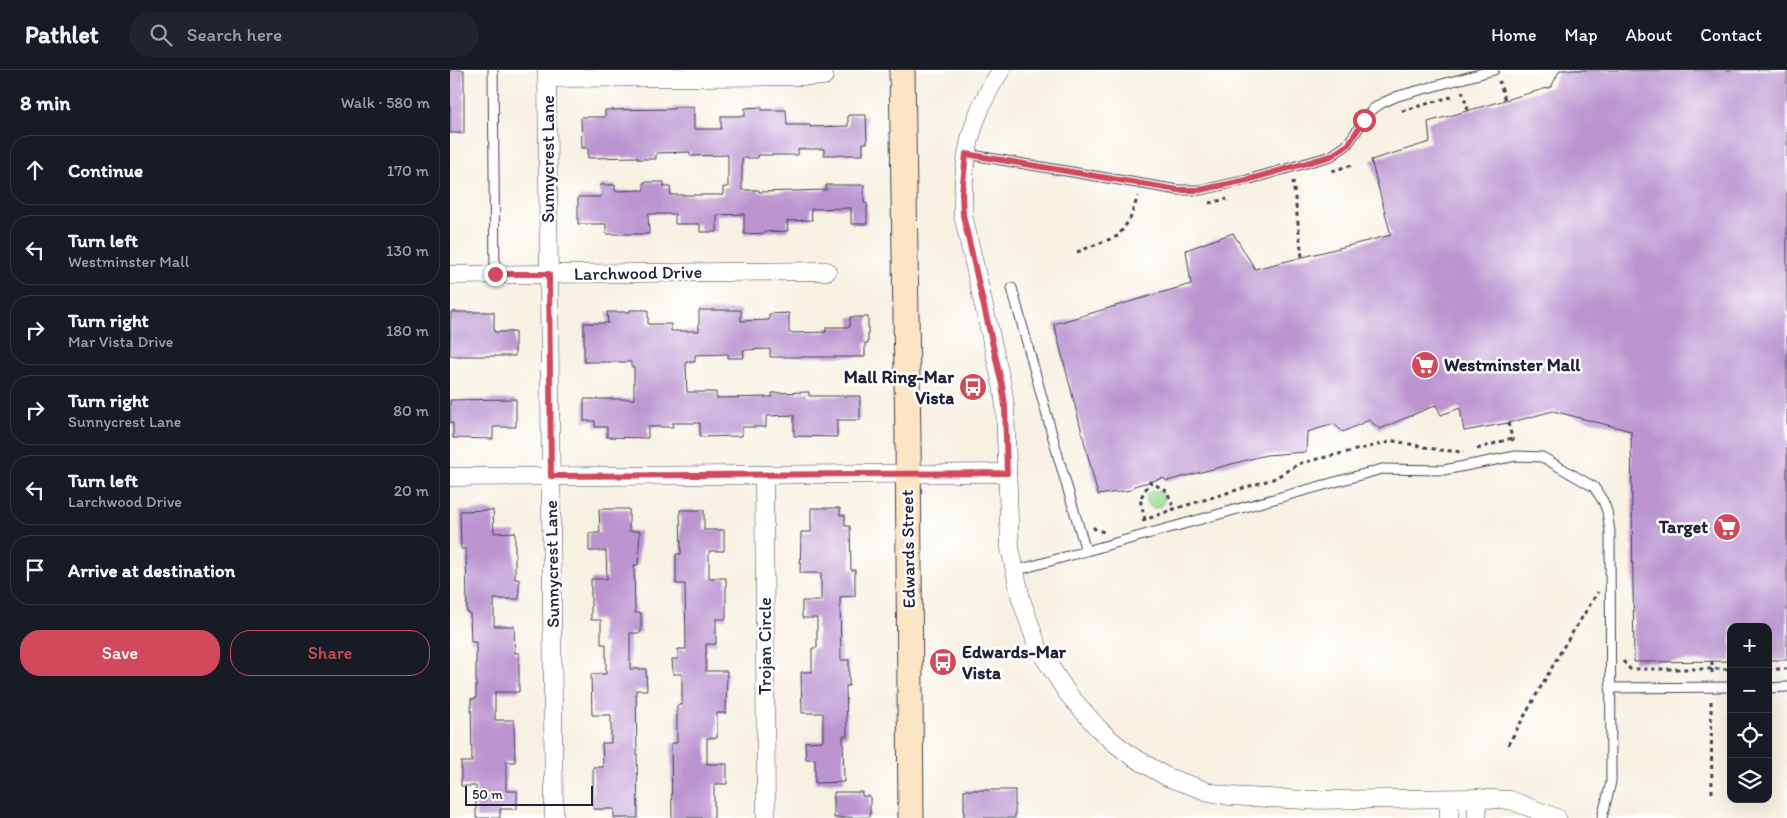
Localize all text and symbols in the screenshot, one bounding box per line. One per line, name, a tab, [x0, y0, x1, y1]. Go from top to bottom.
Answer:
search box	[129, 12, 479, 57]
text: Pathlet	[25, 20, 99, 49]
icon: search	[147, 21, 175, 49]
text: Search here	[187, 23, 282, 46]
text: Home	[1491, 24, 1537, 46]
text: Map	[1565, 24, 1598, 46]
text: About	[1626, 24, 1672, 46]
text: Contact	[1700, 24, 1762, 46]
text: 8 min	[20, 90, 70, 115]
text: Walk · 580 m	[341, 93, 430, 112]
street label: Sunnycrest Lane	[537, 95, 559, 223]
route start	[1353, 109, 1376, 132]
icon: ahead	[21, 156, 49, 184]
text: Continue	[68, 159, 143, 182]
text: 170 m	[387, 161, 429, 180]
text: Turn left	[68, 229, 138, 252]
icon: left	[21, 236, 49, 264]
text: 130 m	[386, 241, 429, 260]
text: Westminster Mall	[68, 252, 189, 271]
street label: Larchwood Drive	[574, 261, 702, 285]
route end	[484, 263, 507, 286]
text: Turn right	[68, 309, 149, 332]
icon: right	[21, 316, 49, 344]
text: 180 m	[386, 321, 429, 340]
text: Mar Vista Drive	[68, 332, 173, 351]
supermarket icon: Westminster Mall	[1410, 350, 1440, 380]
place label: Westminster Mall	[1444, 354, 1581, 376]
place label: Mall Ring-Mar Vista	[844, 366, 955, 409]
bus stop icon: Mall Ring-Mar Vista	[958, 372, 988, 402]
text: Turn right	[68, 389, 149, 412]
icon: right	[21, 396, 49, 424]
text: 80 m	[393, 401, 429, 420]
text: Sunnycrest Lane	[68, 412, 181, 431]
text: Turn left	[68, 469, 138, 492]
icon: left	[21, 476, 49, 504]
text: 20 m	[394, 481, 429, 500]
street label: Edwards Street	[896, 489, 920, 608]
text: Larchwood Drive	[68, 492, 182, 511]
street label: Sunnycrest Lane	[540, 500, 564, 628]
supermarket icon: Target	[1712, 512, 1742, 542]
place label: Target	[1658, 516, 1708, 538]
icon: arrive	[21, 556, 49, 584]
text: Arrive at destination	[68, 559, 235, 582]
street label: Trojan Circle	[754, 597, 776, 695]
map controls	[1727, 623, 1772, 803]
button: +	[1727, 623, 1772, 668]
button: Save	[20, 630, 220, 676]
button: Share	[230, 630, 430, 676]
place label: Edwards-Mar Vista	[962, 641, 1067, 684]
bus stop icon: Edwards-Mar Vista	[928, 647, 958, 677]
button: −	[1727, 668, 1772, 713]
button: locate	[1727, 713, 1772, 758]
button: layers	[1727, 758, 1772, 803]
scale bar	[465, 783, 592, 806]
text: 50 m	[472, 786, 503, 803]

